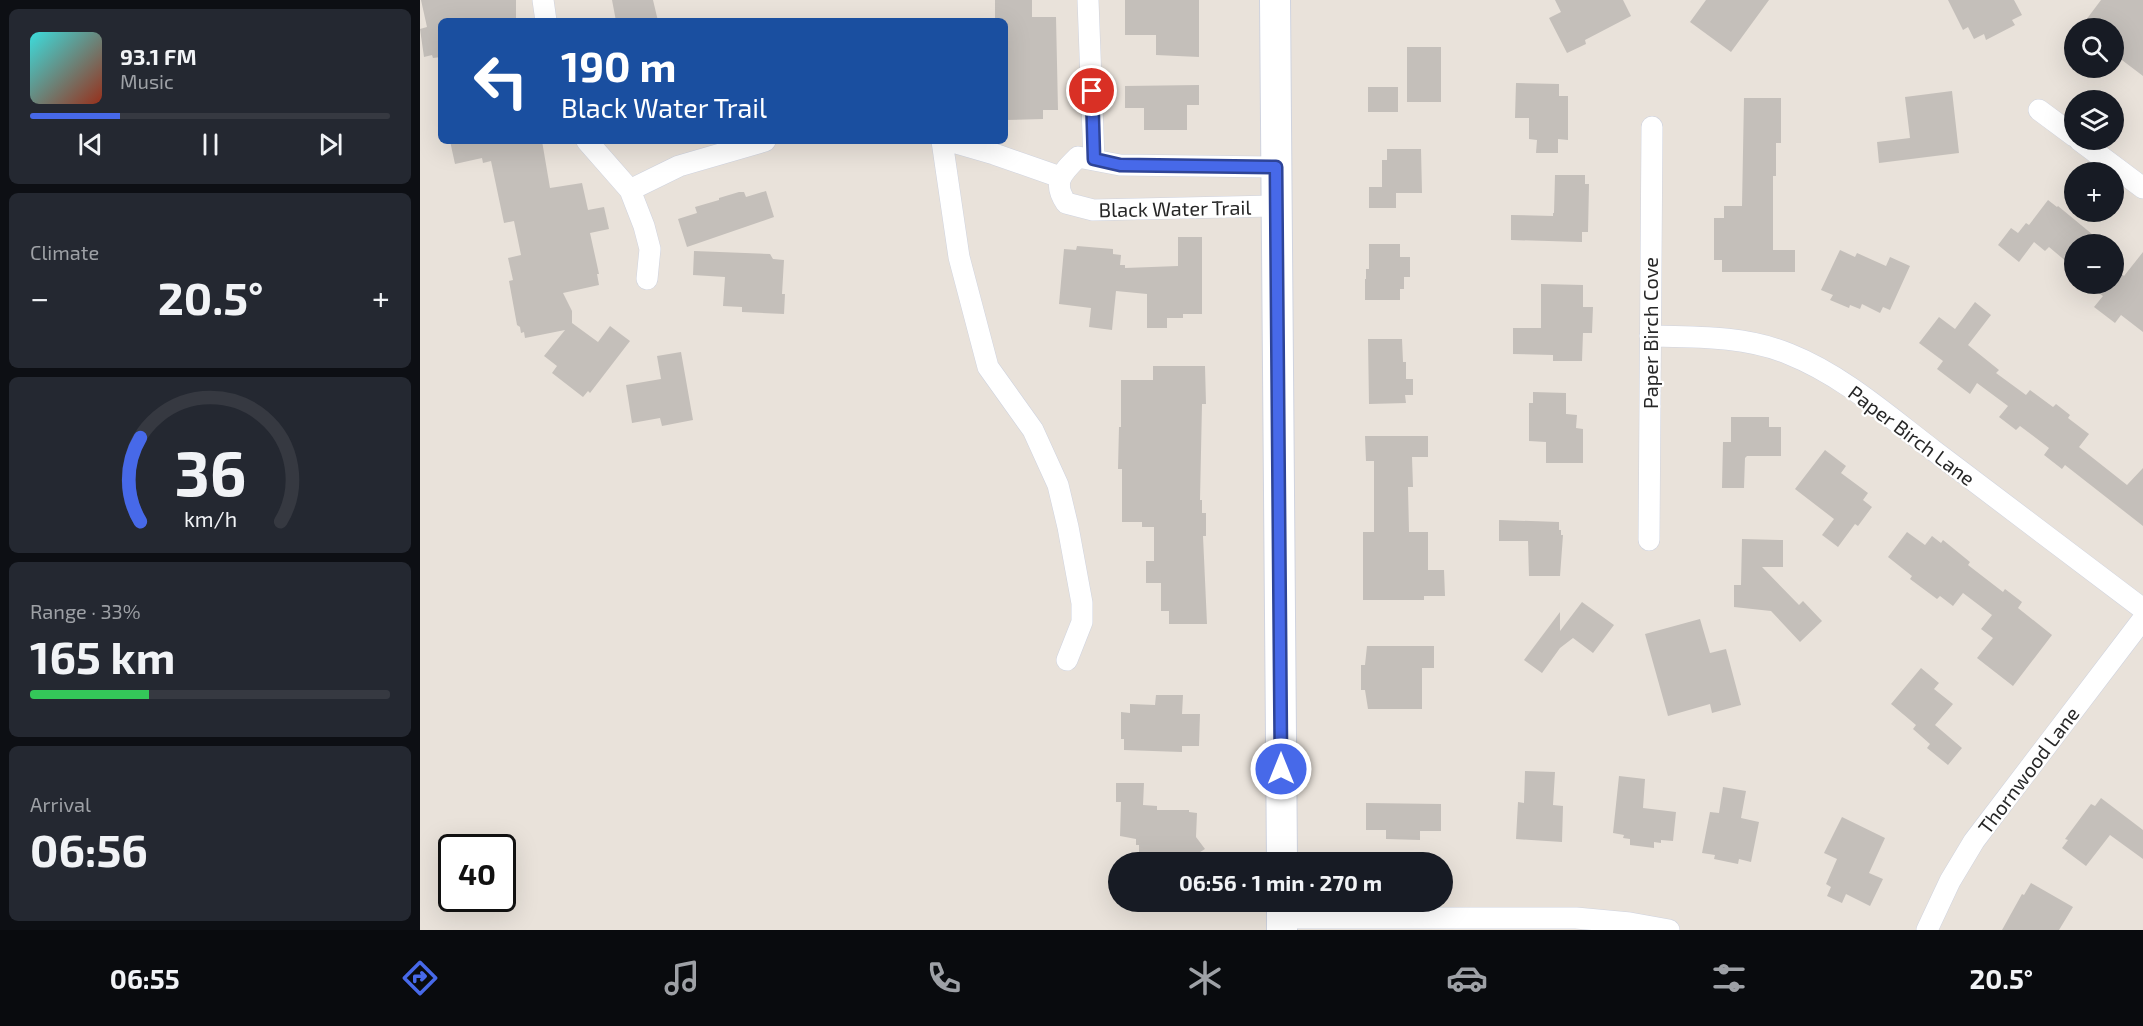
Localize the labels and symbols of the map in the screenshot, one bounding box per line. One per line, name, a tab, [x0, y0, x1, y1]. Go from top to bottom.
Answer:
pin	[1066, 65, 1117, 116]
street label: Black Water Trail	[1098, 195, 1252, 221]
street label: Paper Birch Cove	[1638, 257, 1662, 409]
street label: Paper Birch Lane	[1844, 380, 1980, 490]
street label: Thornwood Lane	[1972, 702, 2084, 838]
position arrow	[1249, 737, 1313, 801]
speed limit sign: 40	[438, 834, 516, 912]

